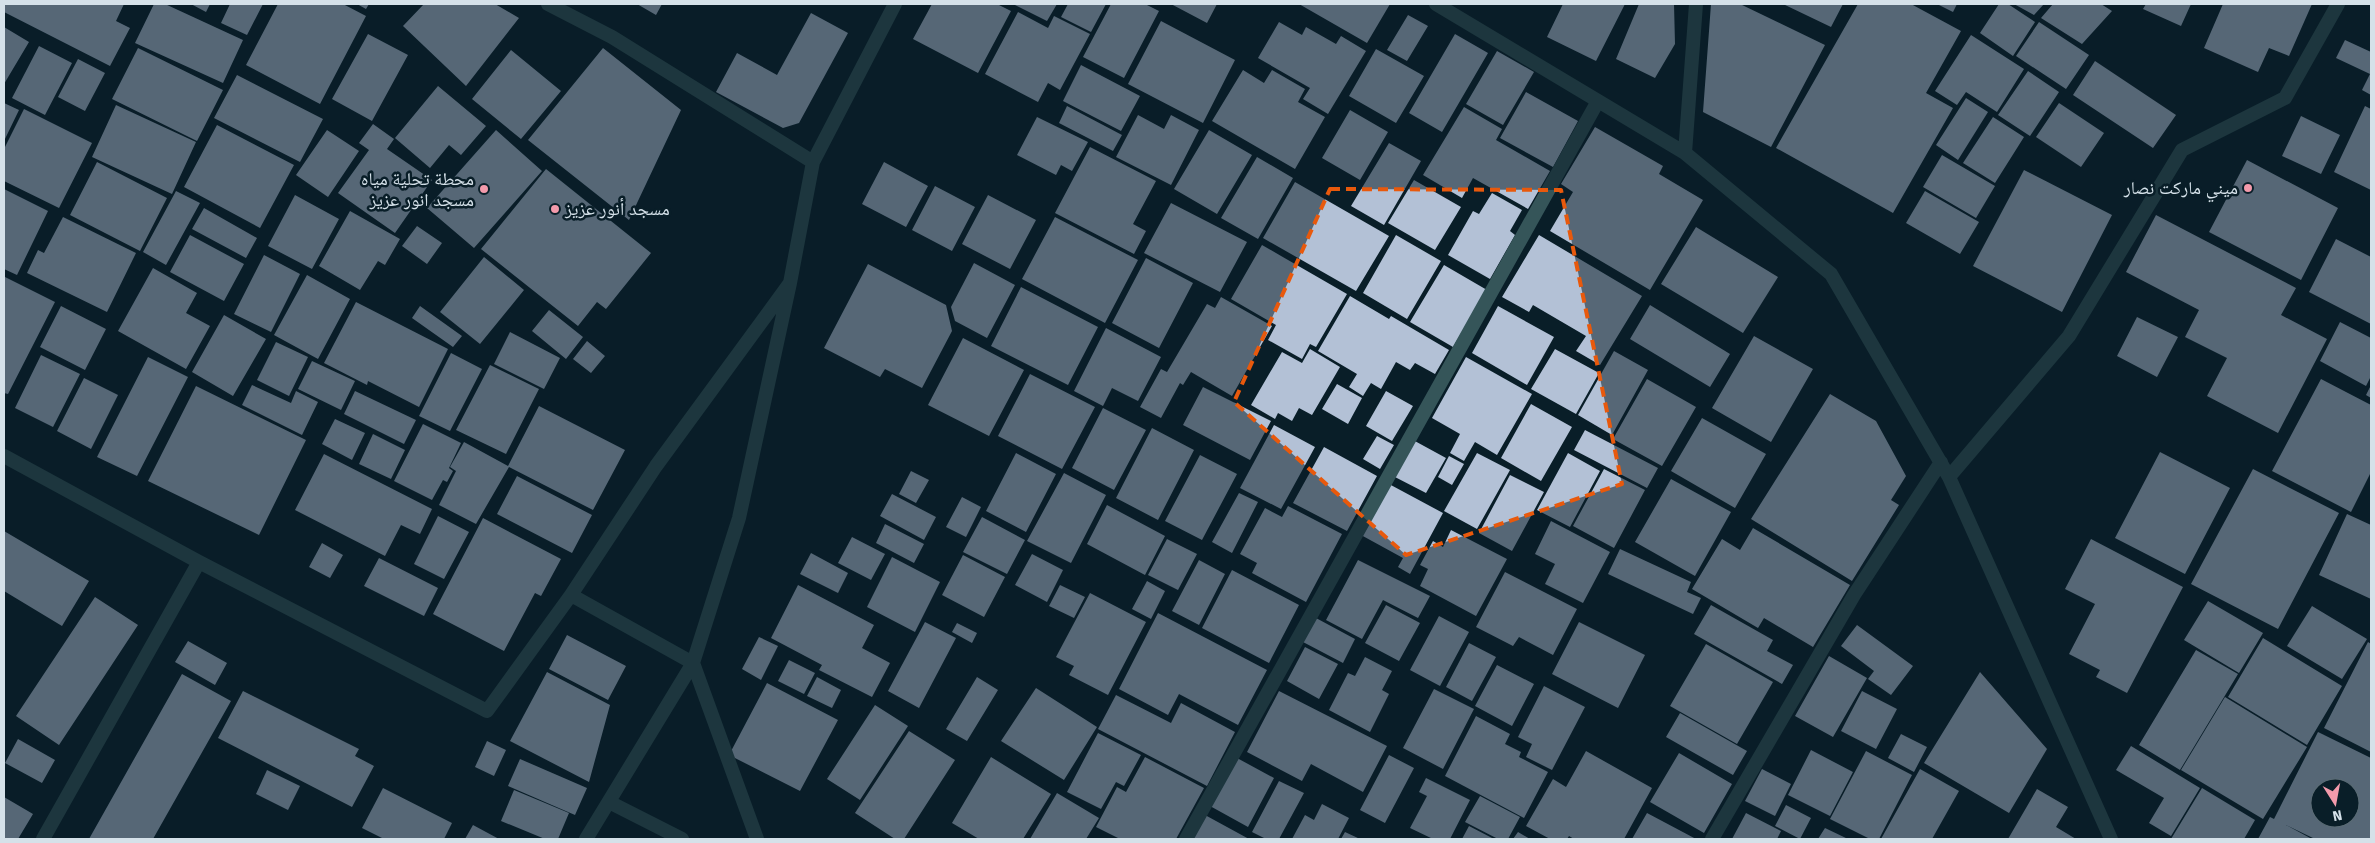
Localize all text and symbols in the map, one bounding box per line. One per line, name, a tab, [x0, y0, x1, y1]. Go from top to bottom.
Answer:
place label: محطة تحلية مياه مسجد انور عزيز	[361, 168, 474, 211]
place label: ميني ماركت نصار	[2123, 177, 2238, 203]
marker: ميني ماركت نصار	[2242, 182, 2254, 194]
marker: محطة تحلية مياه مسجد انور عزيز	[478, 183, 490, 195]
place label: مسجد أنور عزيز	[564, 198, 670, 220]
marker: مسجد أنور عزيز	[549, 203, 561, 215]
north arrow	[2310, 778, 2360, 828]
text: N	[2331, 806, 2344, 825]

